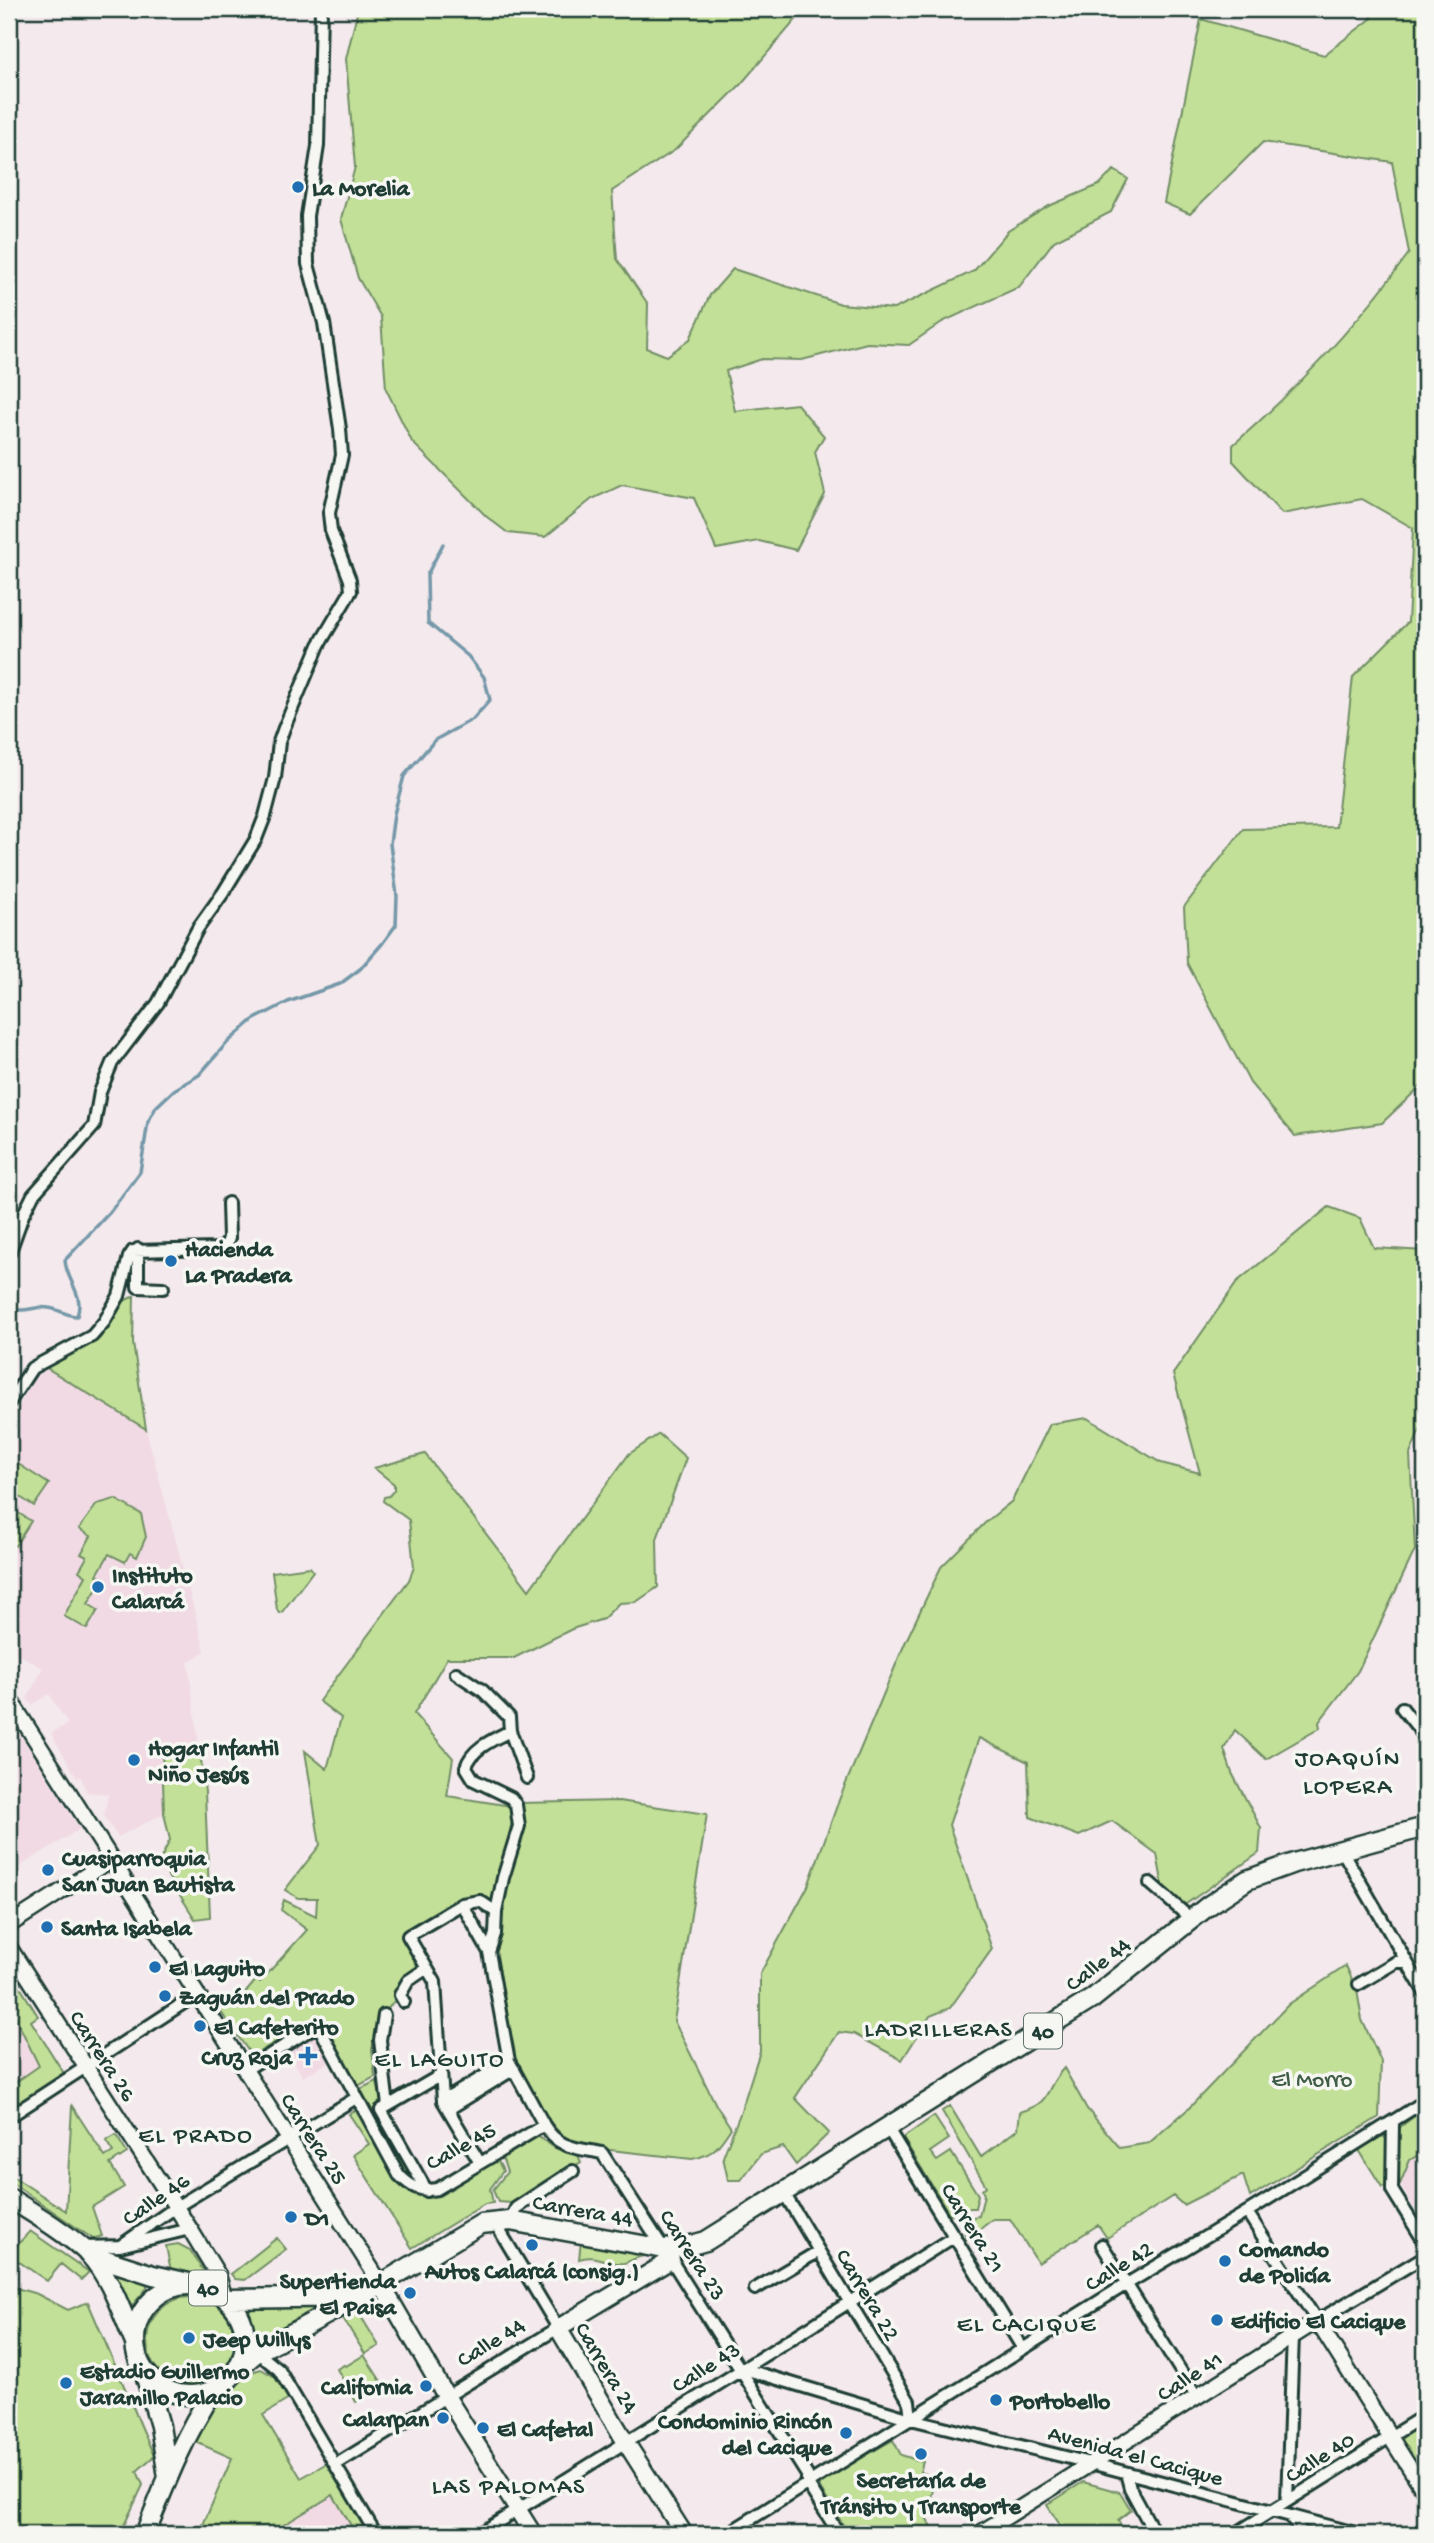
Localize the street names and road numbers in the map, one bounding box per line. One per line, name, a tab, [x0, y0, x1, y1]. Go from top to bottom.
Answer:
street label: Calle 44	[1061, 1933, 1137, 1999]
street label: Carrera 26	[62, 2006, 141, 2108]
road number: 40	[1024, 2014, 1062, 2048]
street label: Carrera 25	[273, 2089, 351, 2191]
street label: Calle 45	[422, 2118, 501, 2178]
street label: Calle 46	[118, 2168, 196, 2233]
street label: Carrera 21	[933, 2179, 1009, 2279]
street label: Carrera 44	[530, 2190, 635, 2235]
street label: Carrera 23	[652, 2205, 730, 2306]
street label: Calle 42	[1081, 2237, 1159, 2299]
street label: Carrera 22	[828, 2245, 904, 2347]
road number: 40	[189, 2270, 227, 2306]
street label: Calle 44	[453, 2313, 531, 2375]
street label: Carrera 24	[567, 2318, 643, 2420]
street label: Calle 43	[668, 2338, 746, 2400]
street label: Calle 41	[1153, 2347, 1229, 2409]
street label: Avenida el Cacique	[1045, 2421, 1227, 2494]
street label: Calle 40	[1281, 2427, 1361, 2491]

